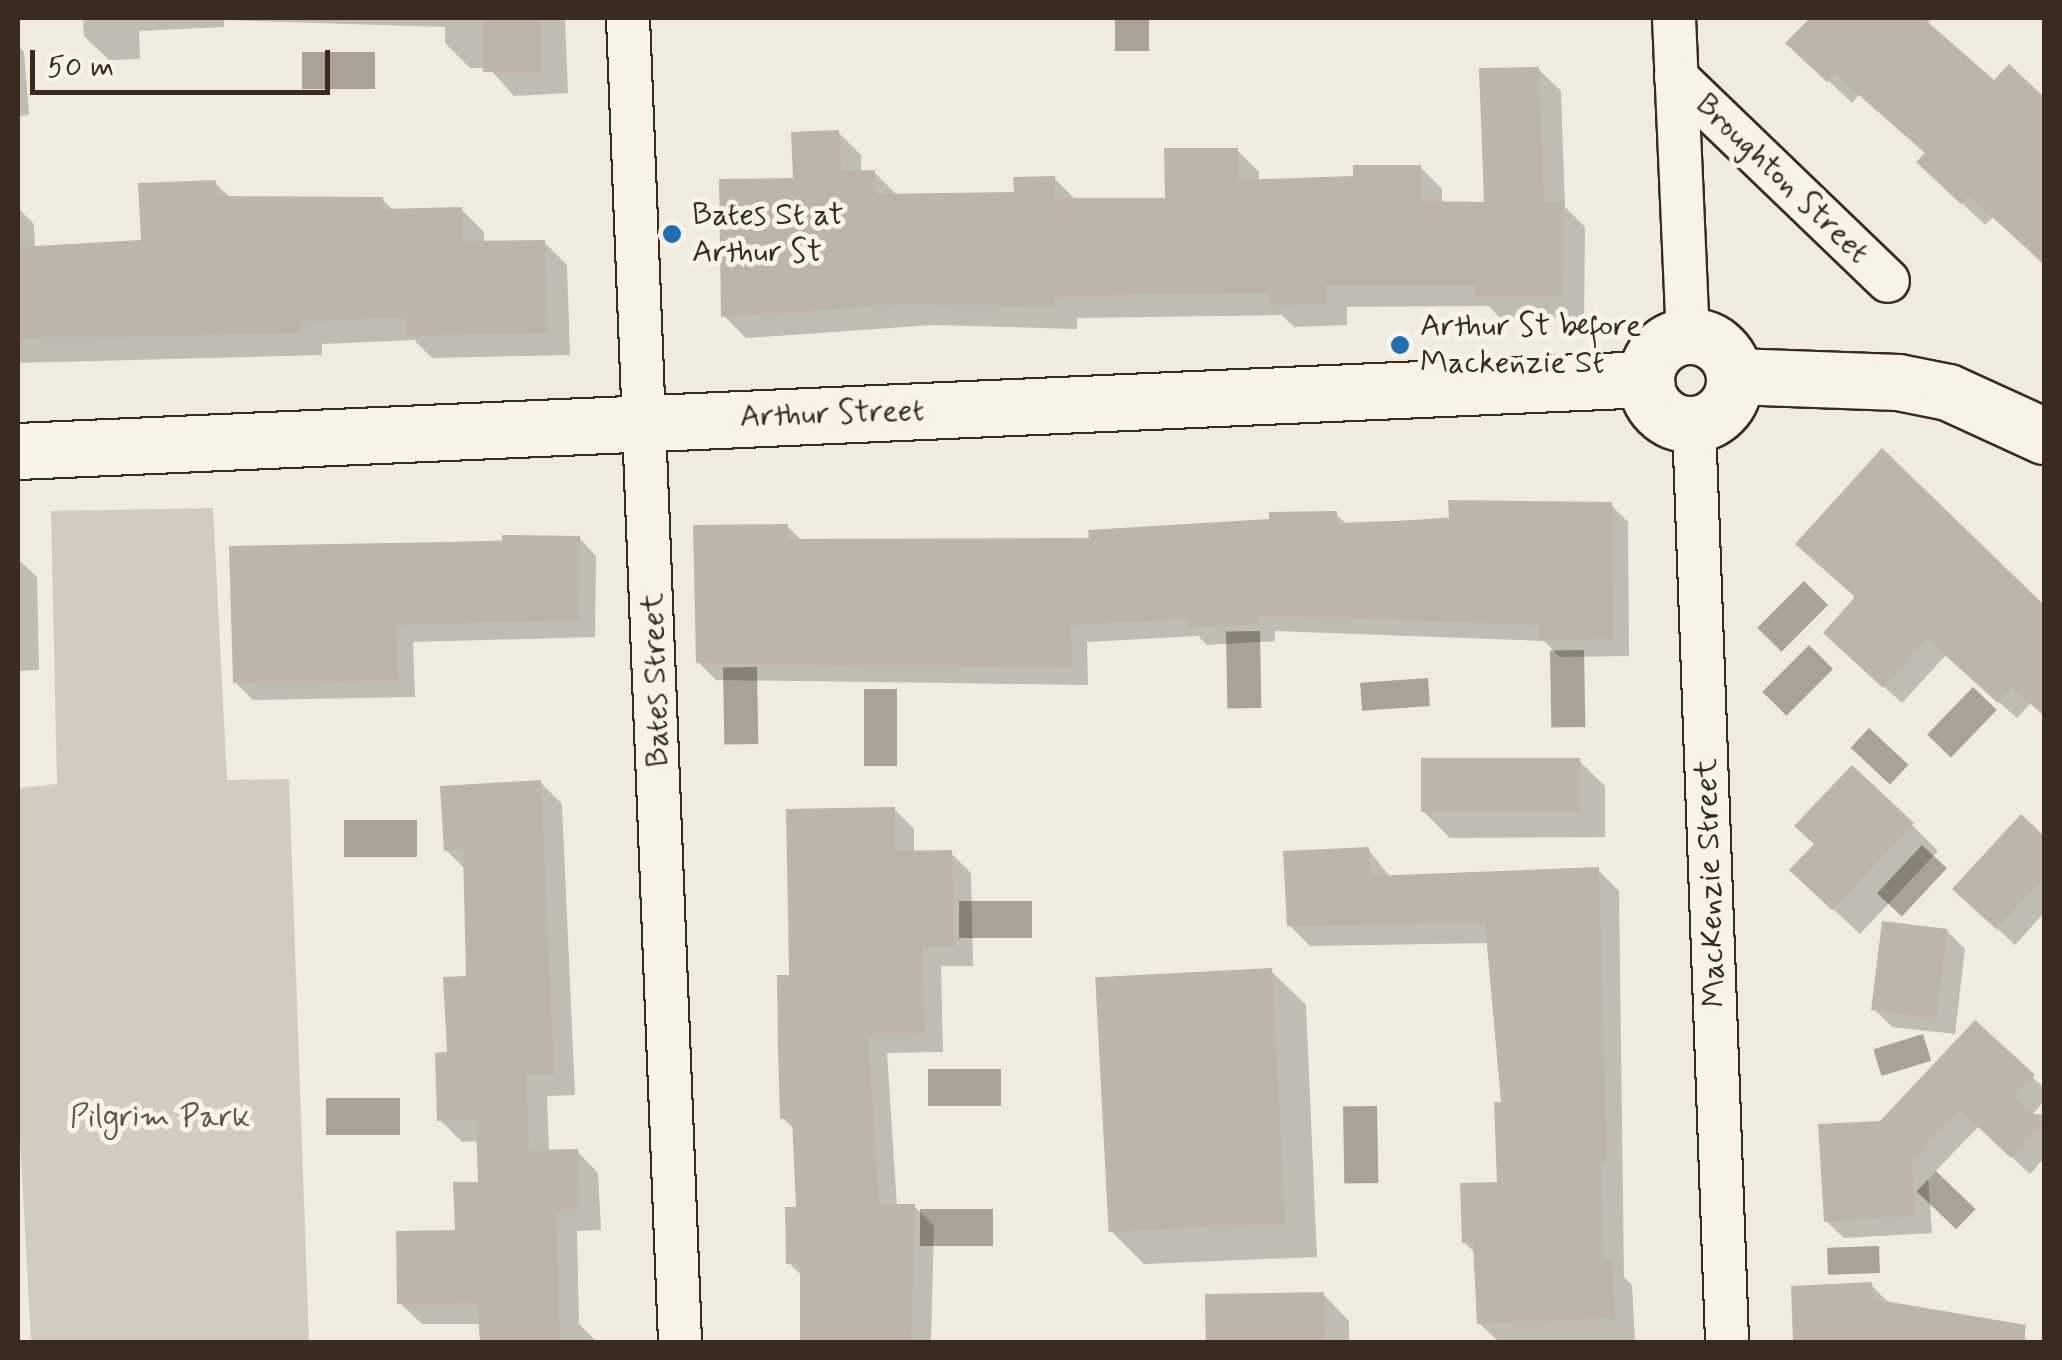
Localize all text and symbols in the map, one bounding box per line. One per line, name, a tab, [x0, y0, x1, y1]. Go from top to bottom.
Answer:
scale bar	[35, 30, 335, 92]
text: 50 m	[47, 48, 114, 87]
street label: Broughton Street	[1685, 84, 1879, 274]
place label: Bates St at Arthur St	[692, 197, 847, 272]
marker: Bates St at Arthur St	[661, 223, 683, 245]
place label: Arthur St before Mackenzie St	[1420, 308, 1640, 383]
marker: Arthur St before Mackenzie St	[1389, 334, 1411, 356]
street label: Arthur Street	[736, 391, 928, 437]
street label: Bates Street	[634, 592, 678, 768]
street label: MacKenzie Street	[1687, 758, 1735, 1008]
park label: Pilgrim Park	[74, 1098, 246, 1136]

